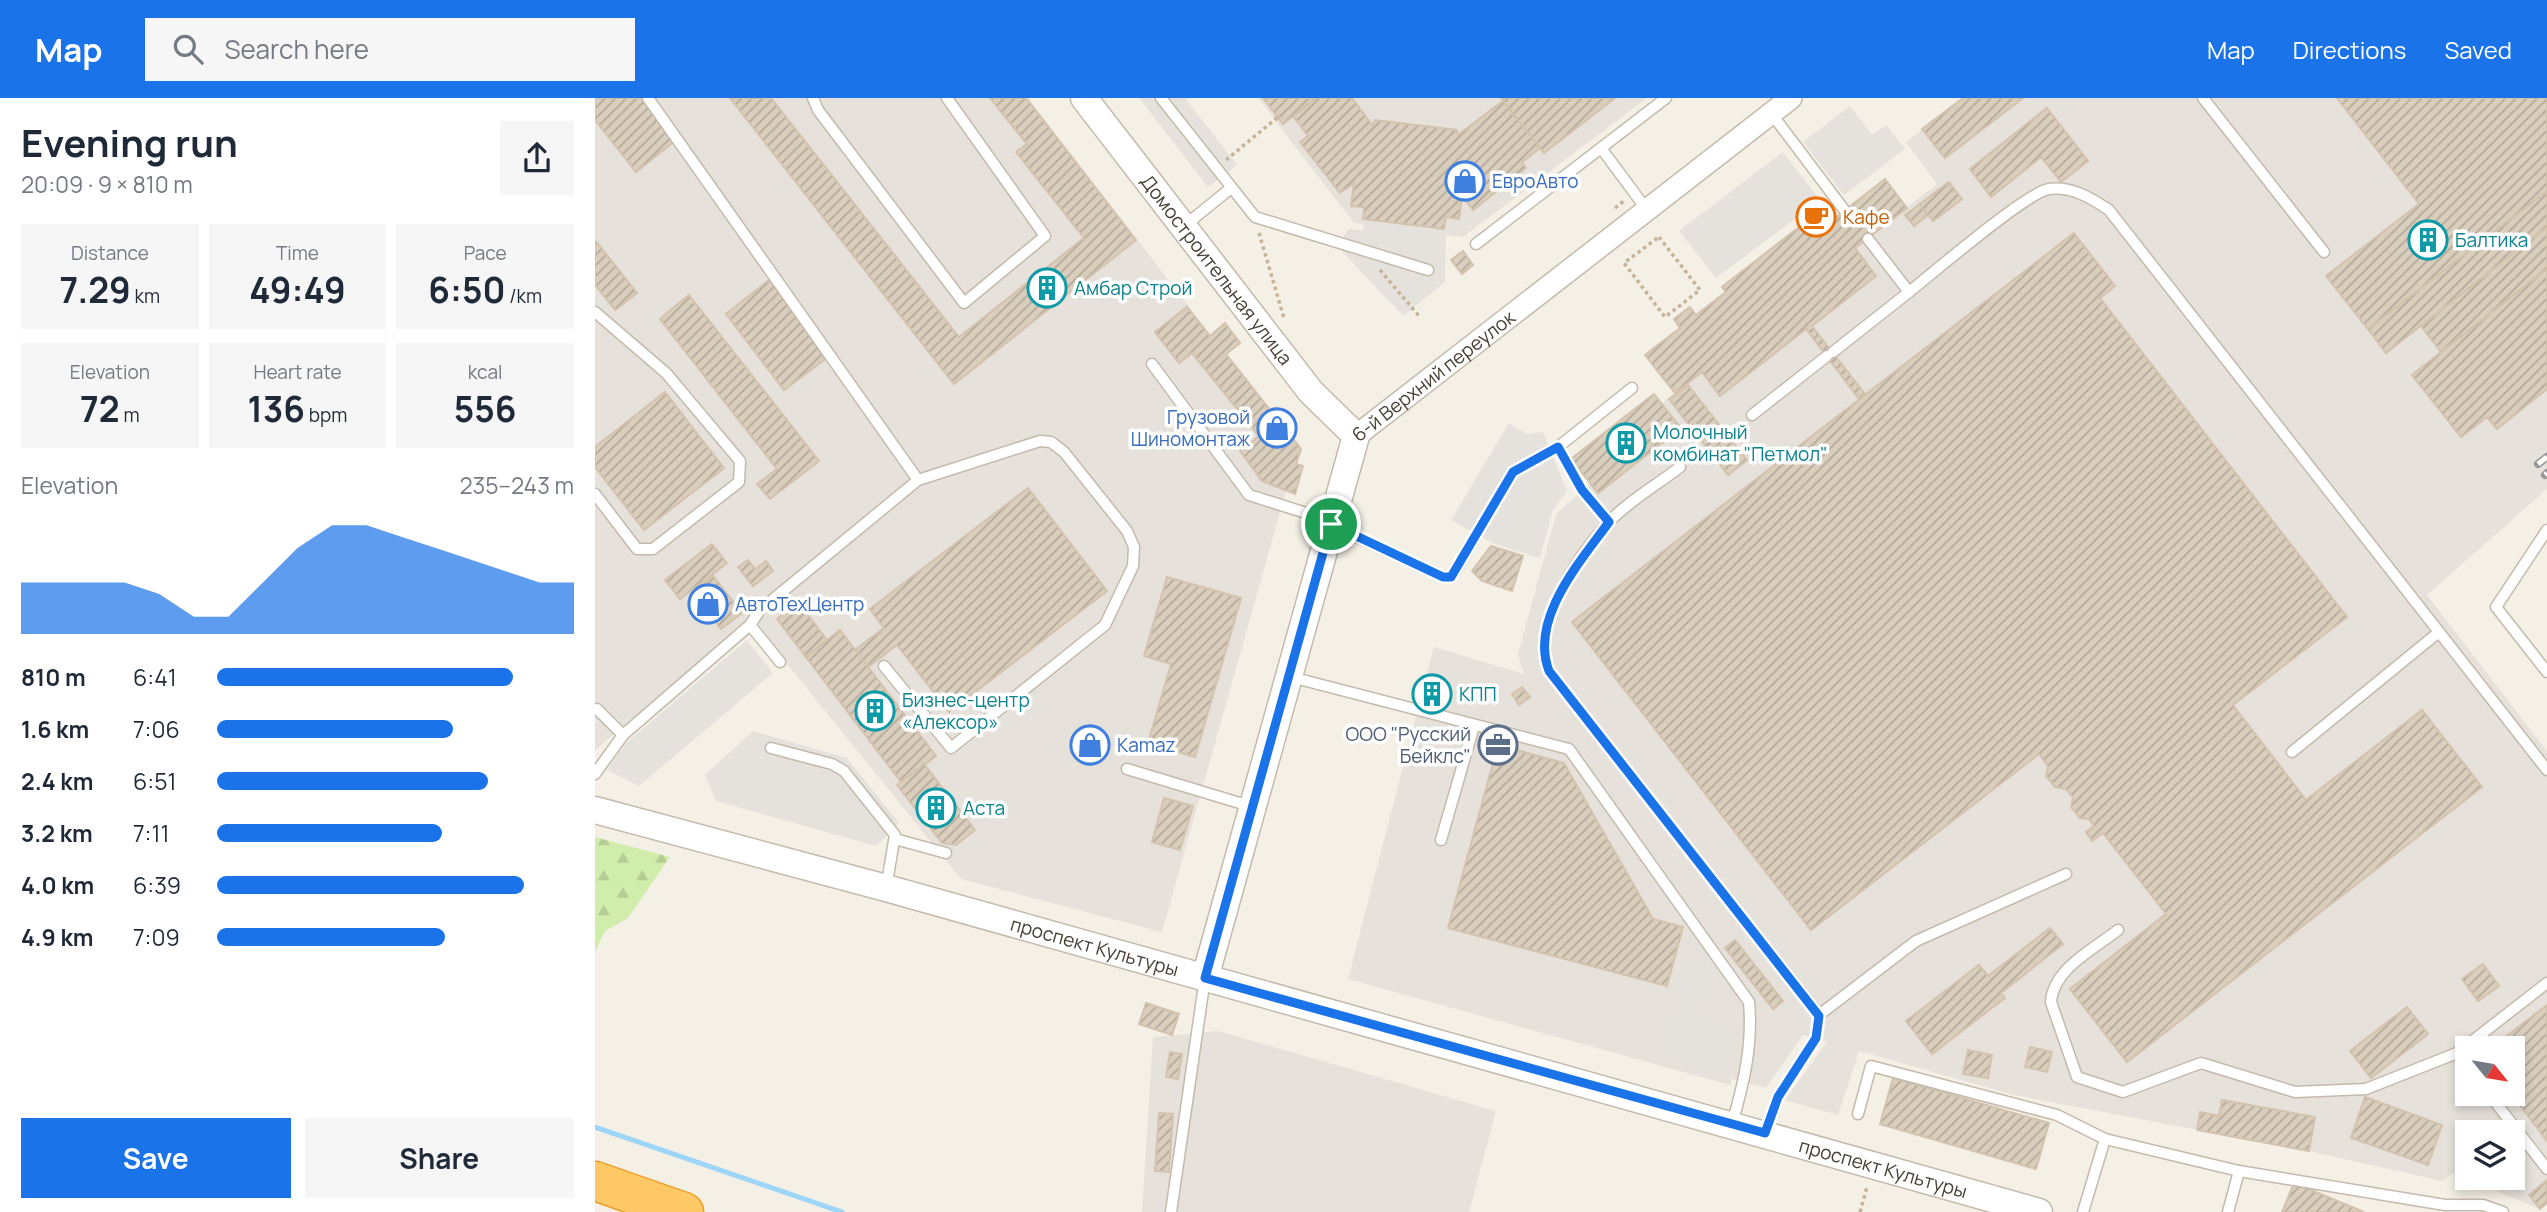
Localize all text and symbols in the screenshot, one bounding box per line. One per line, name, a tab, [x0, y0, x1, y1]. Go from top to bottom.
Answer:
search box	[145, 18, 635, 81]
text: Map	[35, 27, 103, 72]
icon: search	[169, 30, 207, 68]
text: Search here	[225, 31, 369, 67]
text: Map	[2207, 33, 2255, 66]
text: Directions	[2293, 33, 2406, 66]
text: Saved	[2444, 33, 2512, 66]
text: Evening run	[21, 116, 238, 168]
button: share	[500, 121, 574, 195]
shop icon: ЕвроАвто	[1444, 160, 1486, 202]
text: 20:09 · 9 × 810 m	[21, 168, 193, 200]
place label: ЕвроАвто	[1492, 168, 1579, 194]
street label: Домостроительная улица	[1135, 169, 1298, 370]
cafe icon: Кафе	[1795, 196, 1837, 238]
place label: Кафе	[1843, 204, 1890, 230]
building icon: Балтика	[2407, 219, 2449, 261]
place label: Балтика	[2455, 227, 2528, 253]
text: Distance	[71, 240, 149, 266]
text: Time	[276, 240, 319, 266]
text: Pace	[464, 240, 507, 266]
text: 7.29	[60, 266, 131, 314]
text: 49:49	[249, 266, 346, 314]
text: 6:50	[428, 266, 505, 314]
building icon: Амбар Строй	[1026, 267, 1068, 309]
place label: Амбар Строй	[1074, 275, 1192, 301]
text: km	[131, 283, 160, 309]
text: /km	[505, 283, 542, 309]
street label: 6-й Верхний переулок	[1346, 304, 1521, 448]
text: Elevation	[70, 359, 150, 385]
text: Heart rate	[253, 359, 342, 385]
text: kcal	[468, 359, 503, 385]
text: 72	[80, 385, 120, 433]
text: 136	[248, 385, 305, 433]
text: 556	[454, 385, 517, 433]
text: m	[120, 402, 140, 428]
text: bpm	[305, 402, 347, 428]
place label: Грузовой Шиномонтаж	[1131, 404, 1251, 452]
shop icon: Грузовой Шиномонтаж	[1256, 407, 1298, 449]
place label: Молочный комбинат "Петмол"	[1653, 419, 1828, 467]
building icon: Молочный комбинат "Петмол"	[1605, 422, 1647, 464]
text: Elevation	[21, 469, 118, 501]
text: 235–243 m	[459, 469, 574, 501]
pin	[1301, 494, 1361, 554]
icon: arrive	[1312, 505, 1350, 543]
shop icon: АвтоТехЦентр	[687, 583, 729, 625]
place label: АвтоТехЦентр	[735, 591, 864, 617]
text: 810 m	[21, 661, 86, 693]
text: 6:41	[133, 661, 177, 693]
building icon: КПП	[1411, 673, 1453, 715]
place label: КПП	[1459, 681, 1497, 707]
place label: Бизнес-центр «Алексор»	[902, 687, 1030, 735]
building icon: Бизнес-центр «Алексор»	[854, 690, 896, 732]
text: 1.6 km	[21, 713, 89, 745]
text: 7:06	[133, 713, 180, 745]
place label: ООО "Русский Бейклс"	[1346, 721, 1471, 769]
shop icon: Kamaz	[1069, 724, 1111, 766]
office icon: ООО "Русский Бейклс"	[1477, 724, 1519, 766]
place label: Kamaz	[1117, 732, 1176, 758]
text: 2.4 km	[21, 765, 93, 797]
text: 6:51	[133, 765, 176, 797]
building icon: Аста	[915, 787, 957, 829]
place label: Аста	[963, 795, 1005, 821]
text: 3.2 km	[21, 817, 93, 849]
text: 7:11	[133, 817, 169, 849]
text: 4.0 km	[21, 869, 94, 901]
text: 6:39	[133, 869, 181, 901]
street label: проспект Культуры	[1008, 911, 1182, 983]
text: 4.9 km	[21, 921, 93, 953]
text: 7:09	[133, 921, 180, 953]
north arrow	[2455, 1036, 2525, 1106]
map controls	[2455, 1036, 2525, 1190]
button: Save	[21, 1118, 291, 1198]
button: Share	[305, 1118, 574, 1198]
button: layers	[2455, 1120, 2525, 1190]
street label: проспект Культуры	[1796, 1132, 1970, 1204]

